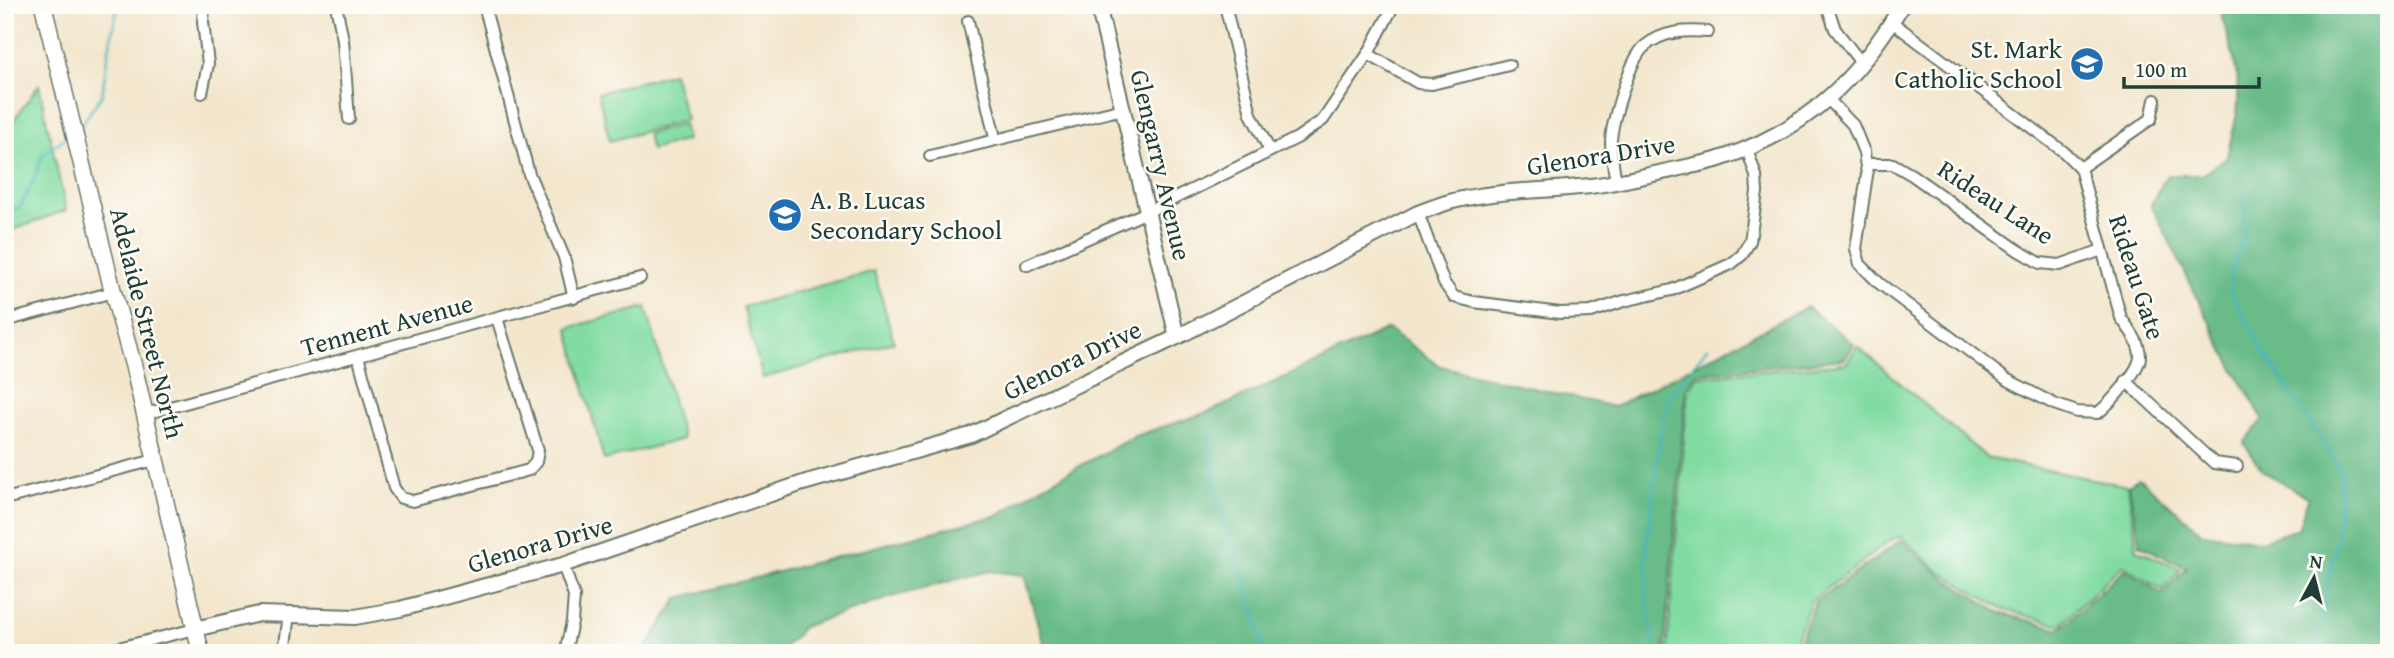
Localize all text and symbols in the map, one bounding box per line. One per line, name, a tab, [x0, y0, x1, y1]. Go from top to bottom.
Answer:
place label: St. Mark Catholic School	[1894, 29, 2063, 98]
school or university icon: St. Mark Catholic School	[2068, 45, 2106, 83]
scale bar	[2124, 46, 2259, 90]
text: 100 m	[2135, 54, 2187, 85]
street label: Glengarry Avenue	[1121, 66, 1202, 264]
street label: Glenora Drive	[1524, 124, 1678, 185]
street label: Rideau Lane	[1930, 149, 2062, 254]
place label: A. B. Lucas Secondary School	[810, 180, 1002, 249]
school or university icon: A. B. Lucas Secondary School	[766, 196, 804, 234]
street label: Adelaide Street North	[100, 203, 195, 443]
street label: Rideau Gate	[2099, 209, 2176, 344]
street label: Tennent Avenue	[297, 283, 477, 366]
street label: Glenora Drive	[996, 309, 1148, 410]
street label: Glenora Drive	[463, 504, 617, 583]
north arrow	[2278, 542, 2348, 612]
text: N	[2308, 546, 2324, 576]

